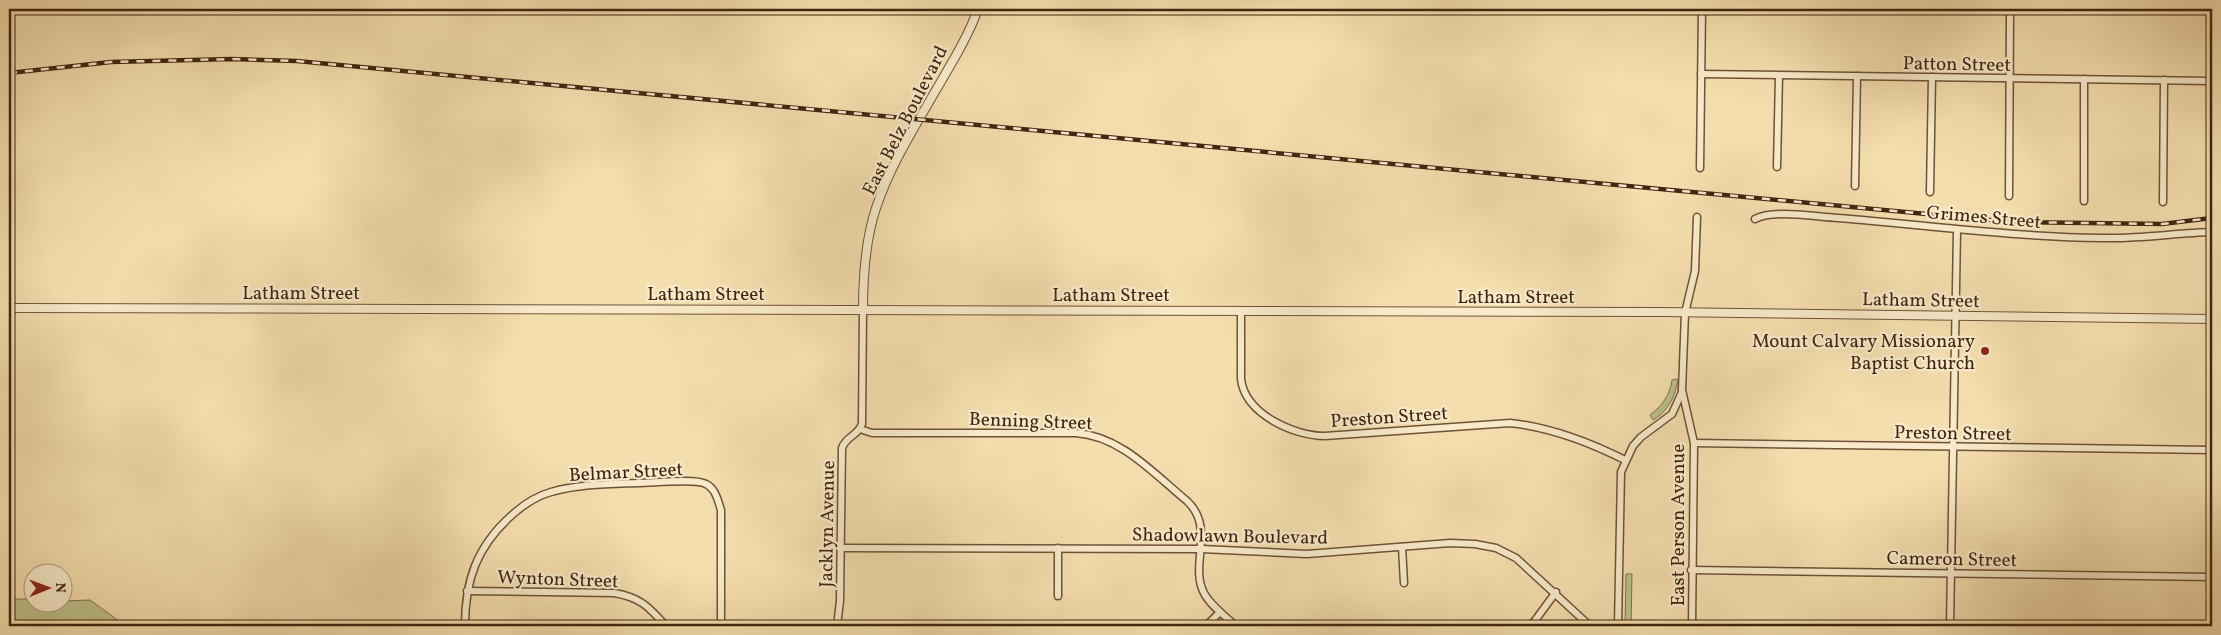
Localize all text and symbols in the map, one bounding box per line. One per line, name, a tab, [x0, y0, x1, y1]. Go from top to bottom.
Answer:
street label: East Belz Boulevard	[857, 42, 955, 200]
street label: Patton Street	[1903, 51, 2012, 79]
street label: Grimes Street	[1925, 200, 2043, 236]
street label: Latham Street	[242, 281, 360, 307]
street label: Latham Street	[647, 282, 765, 308]
street label: Latham Street	[1052, 283, 1170, 309]
street label: Latham Street	[1457, 285, 1575, 311]
street label: Latham Street	[1862, 287, 1980, 315]
place label: Mount Calvary Missionary Baptist Church	[1752, 329, 1975, 377]
marker: Mount Calvary Missionary Baptist Church	[1979, 345, 1991, 357]
street label: Preston Street	[1330, 401, 1449, 435]
street label: Benning Street	[969, 407, 1094, 437]
street label: Preston Street	[1894, 420, 2012, 448]
street label: East Person Avenue	[1666, 444, 1692, 606]
street label: Belmar Street	[568, 457, 684, 489]
street label: Jacklyn Avenue	[814, 460, 842, 588]
street label: Shadowlawn Boulevard	[1132, 522, 1328, 552]
street label: Cameron Street	[1886, 546, 2018, 574]
north arrow	[22, 562, 72, 612]
street label: Wynton Street	[497, 565, 619, 595]
text: N	[50, 583, 69, 593]

